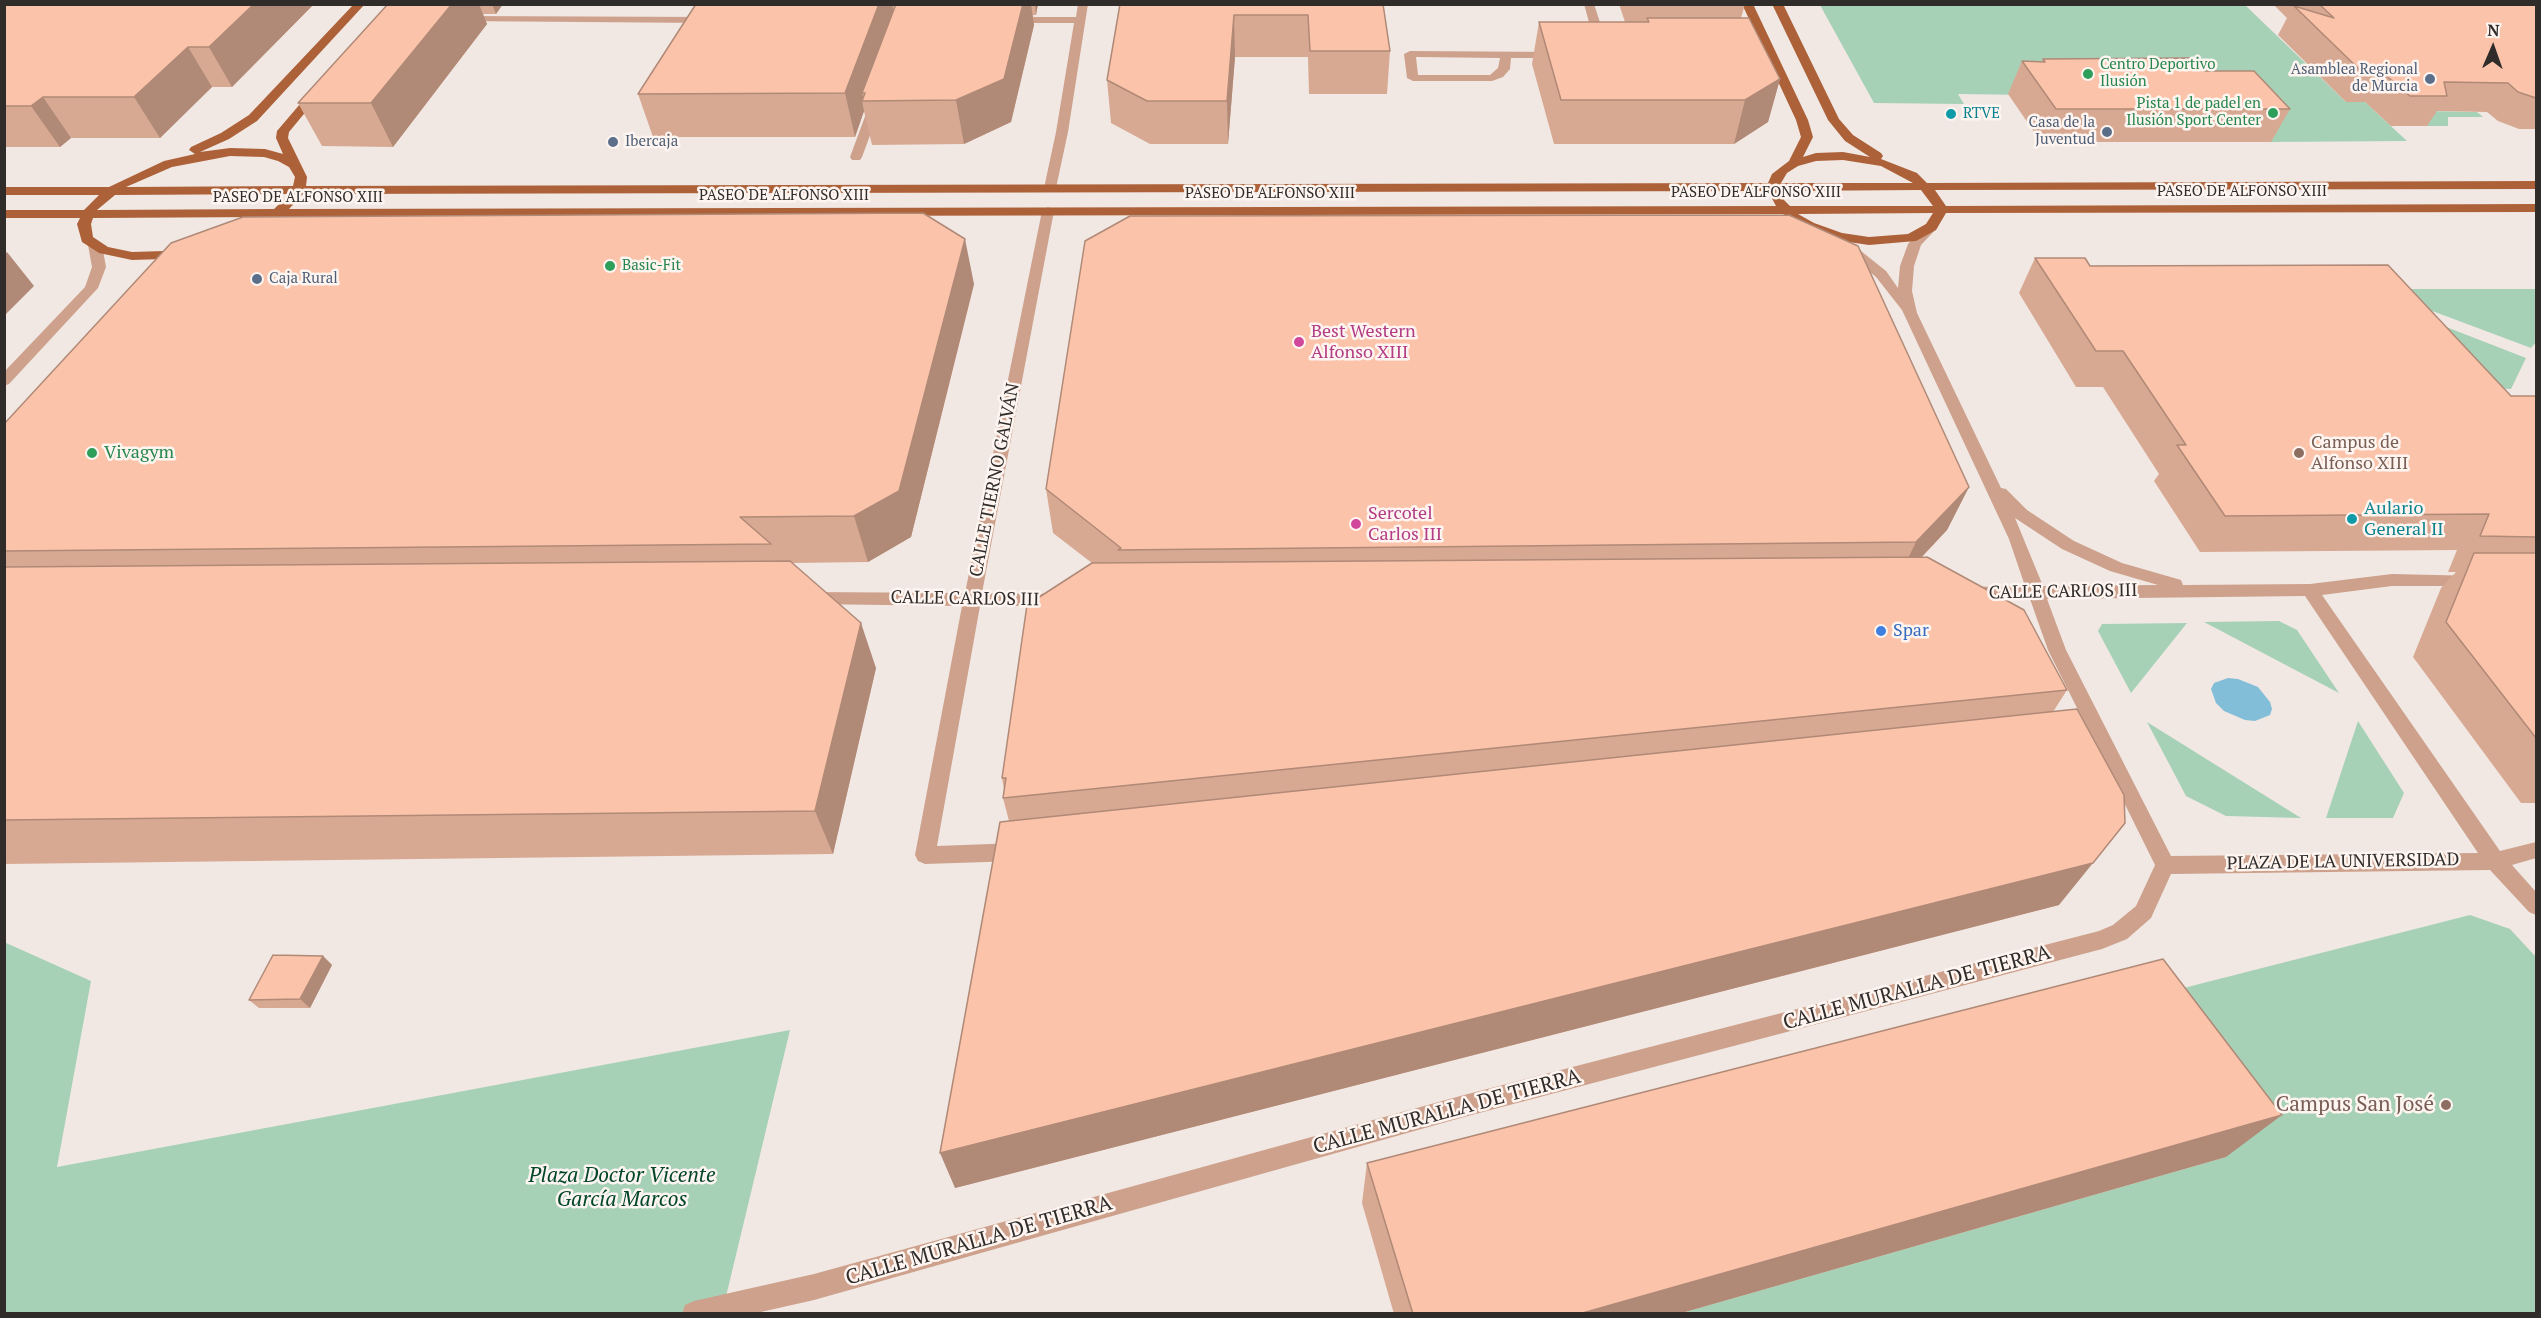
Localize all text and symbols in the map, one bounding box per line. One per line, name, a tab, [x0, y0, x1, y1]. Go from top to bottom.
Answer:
north arrow	[2463, 18, 2523, 78]
text: N	[2487, 19, 2500, 41]
place label: Centro Deportivo Ilusión	[2100, 56, 2215, 91]
place label: Asamblea Regional de Murcia	[2291, 61, 2418, 96]
marker: Centro Deportivo Ilusión	[2081, 67, 2095, 81]
marker: Asamblea Regional de Murcia	[2423, 72, 2437, 86]
place label: Pista 1 de padel en Ilusión Sport Center	[2126, 95, 2261, 130]
place label: RTVE	[1963, 105, 2000, 123]
marker: Pista 1 de padel en Ilusión Sport Center	[2266, 106, 2280, 120]
marker: RTVE	[1944, 107, 1958, 121]
place label: Casa de la Juventud	[2028, 114, 2095, 149]
marker: Casa de la Juventud	[2100, 125, 2114, 139]
place label: Ibercaja	[625, 133, 678, 151]
marker: Ibercaja	[606, 135, 620, 149]
street label: PASEO DE ALFONSO XIII	[2157, 183, 2327, 201]
street label: PASEO DE ALFONSO XIII	[1671, 184, 1841, 202]
street label: PASEO DE ALFONSO XIII	[1185, 185, 1355, 203]
street label: PASEO DE ALFONSO XIII	[699, 187, 869, 205]
street label: PASEO DE ALFONSO XIII	[213, 189, 383, 207]
place label: Basic-Fit	[622, 257, 681, 275]
marker: Basic-Fit	[603, 259, 617, 273]
place label: Caja Rural	[269, 270, 338, 288]
marker: Caja Rural	[250, 272, 264, 286]
place label: Best Western Alfonso XIII	[1311, 321, 1416, 364]
marker: Best Western Alfonso XIII	[1292, 335, 1306, 349]
street label: CALLE TIERNO GALVÁN	[966, 381, 1024, 579]
place label: Campus de Alfonso XIII	[2311, 432, 2408, 474]
place label: Vivagym	[104, 442, 174, 464]
marker: Vivagym	[85, 446, 99, 460]
marker: Campus de Alfonso XIII	[2292, 446, 2306, 460]
place label: Aulario General II	[2364, 498, 2444, 540]
place label: Sercotel Carlos III	[1368, 503, 1442, 546]
marker: Aulario General II	[2345, 512, 2359, 526]
marker: Sercotel Carlos III	[1349, 517, 1363, 531]
street label: CALLE CARLOS III	[1988, 580, 2138, 604]
street label: CALLE CARLOS III	[890, 587, 1040, 611]
place label: Spar	[1893, 620, 1929, 642]
marker: Spar	[1874, 624, 1888, 638]
street label: PLAZA DE LA UNIVERSIDAD	[2227, 849, 2459, 875]
street label: CALLE MURALLA DE TIERRA	[1780, 940, 2054, 1036]
street label: CALLE MURALLA DE TIERRA	[1310, 1064, 1584, 1160]
place label: Campus San José	[2276, 1092, 2434, 1118]
marker: Campus San José	[2439, 1098, 2453, 1112]
park label: Plaza Doctor Vicente García Marcos	[529, 1163, 715, 1213]
street label: CALLE MURALLA DE TIERRA	[843, 1191, 1115, 1291]

